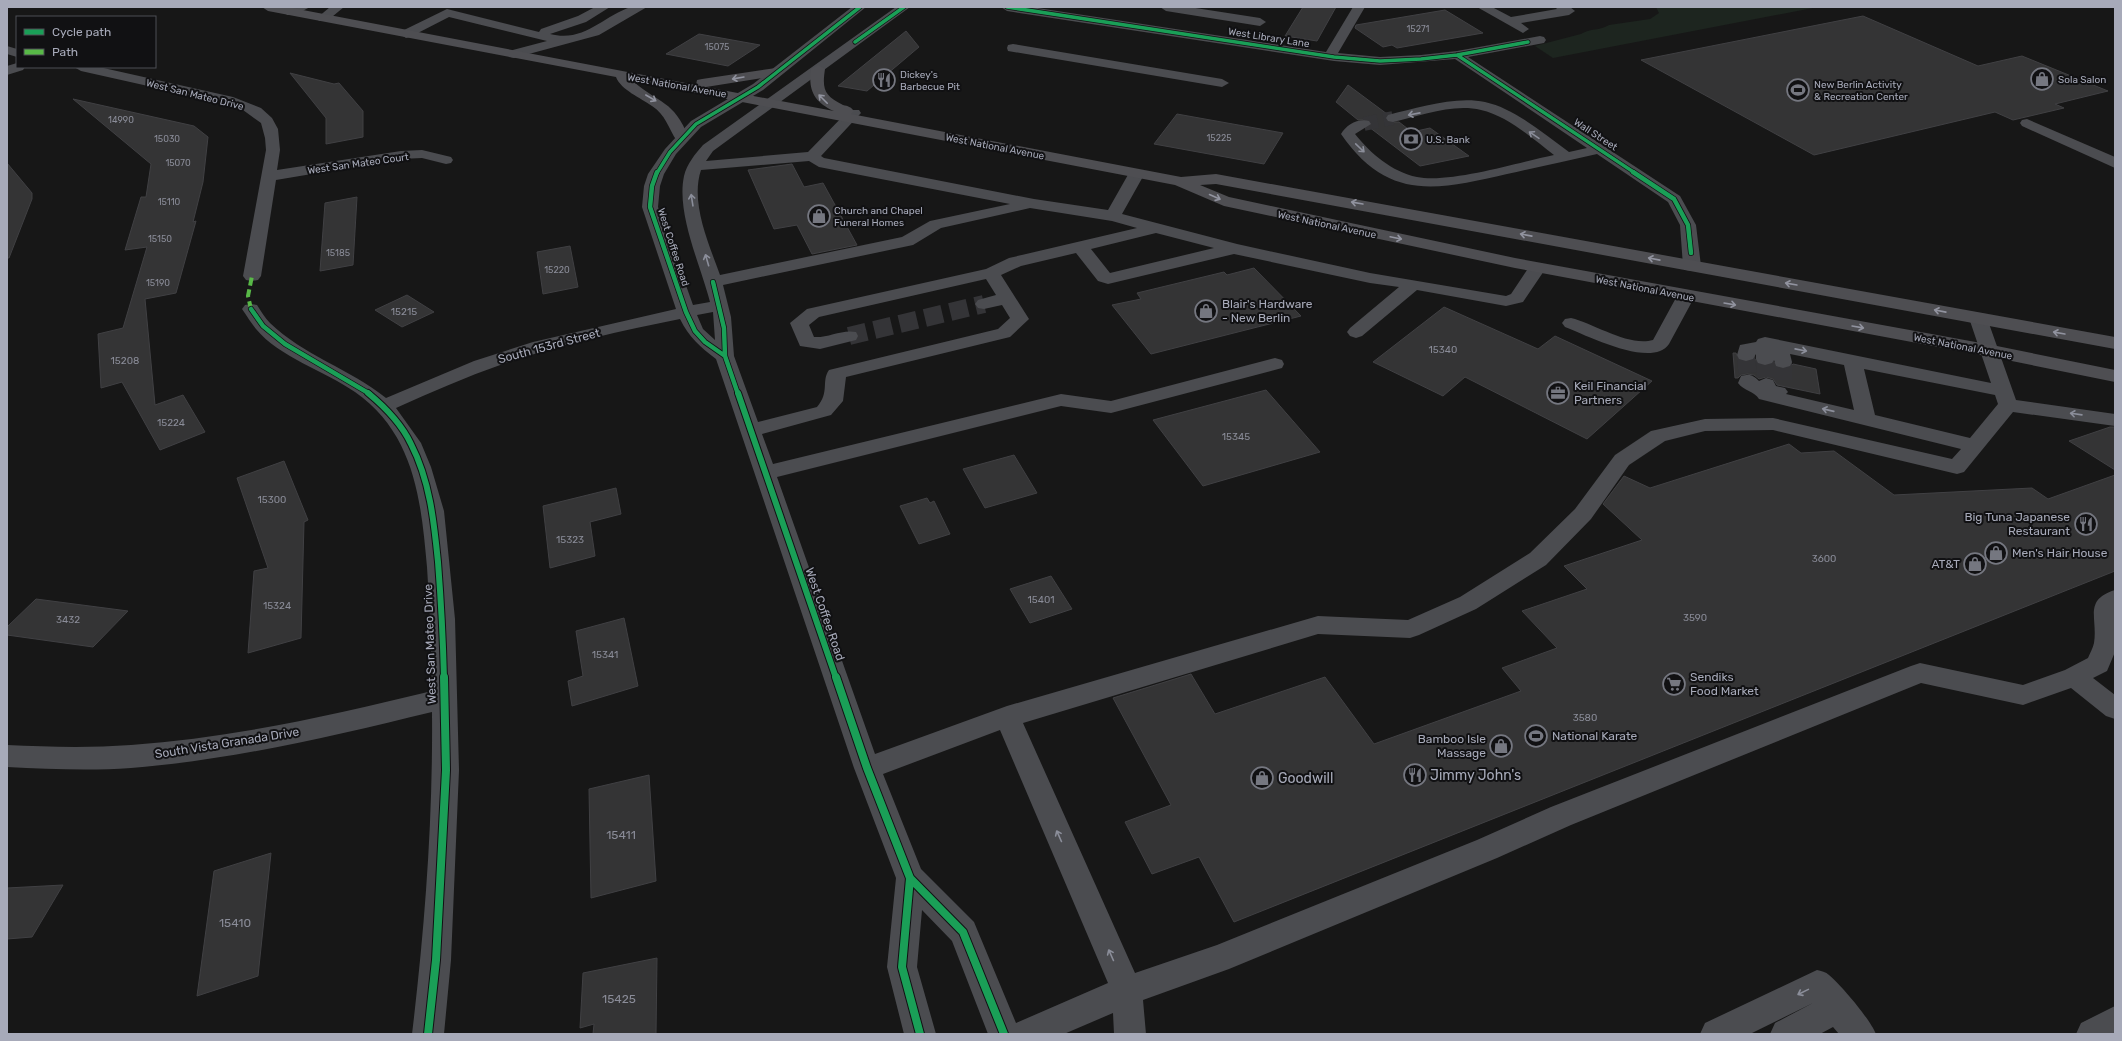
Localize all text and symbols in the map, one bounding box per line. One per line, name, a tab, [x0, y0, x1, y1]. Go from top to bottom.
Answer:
legend	[16, 16, 156, 68]
house number: 15271	[1407, 24, 1430, 34]
text: Cycle path	[52, 25, 111, 39]
street label: West Library Lane	[1227, 26, 1311, 50]
house number: 15075	[705, 42, 729, 52]
text: Path	[52, 45, 78, 59]
shop icon: Sola Salon	[2029, 66, 2055, 92]
restaurant icon: Dickey's Barbecue Pit	[871, 67, 897, 93]
place label: Dickey's Barbecue Pit	[900, 69, 960, 93]
street label: West National Avenue	[626, 71, 728, 101]
place label: Sola Salon	[2058, 74, 2106, 86]
one-way arrow	[732, 75, 745, 83]
street label: West San Mateo Drive	[145, 77, 245, 113]
sports icon: New Berlin Activity & Recreation Center	[1785, 77, 1811, 103]
place label: New Berlin Activity & Recreation Center	[1814, 79, 1908, 103]
one-way arrow	[818, 94, 828, 103]
one-way arrow	[645, 95, 657, 103]
one-way arrow	[1407, 111, 1420, 119]
house number: 14990	[108, 115, 134, 125]
street label: Wall Street	[1571, 116, 1620, 153]
bank icon: U.S. Bank	[1398, 126, 1424, 152]
street label: West National Avenue	[944, 131, 1046, 163]
one-way arrow	[1529, 131, 1540, 139]
house number: 15225	[1206, 133, 1232, 143]
house number: 15030	[154, 134, 180, 144]
place label: U.S. Bank	[1426, 134, 1471, 146]
one-way arrow	[1355, 143, 1365, 153]
street label: West San Mateo Court	[307, 151, 410, 177]
house number: 15070	[165, 158, 191, 168]
one-way arrow	[688, 194, 696, 207]
one-way arrow	[1209, 194, 1221, 201]
house number: 15110	[158, 197, 181, 207]
one-way arrow	[1351, 199, 1364, 207]
shop icon: Church and Chapel Funeral Homes	[806, 203, 832, 229]
place label: Church and Chapel Funeral Homes	[834, 205, 923, 229]
street label: West Coffee Road	[655, 207, 691, 288]
street label: West National Avenue	[1276, 209, 1378, 241]
one-way arrow	[1520, 231, 1533, 239]
house number: 15150	[148, 234, 172, 244]
one-way arrow	[1389, 235, 1402, 243]
house number: 15185	[326, 248, 350, 258]
one-way arrow	[703, 254, 710, 267]
one-way arrow	[1648, 255, 1661, 263]
house number: 15220	[544, 265, 570, 275]
street label: West National Avenue	[1594, 273, 1696, 305]
house number: 15190	[146, 278, 170, 288]
one-way arrow	[1785, 280, 1798, 288]
place label: Blair's Hardware - New Berlin	[1222, 297, 1313, 325]
shop icon: Blair's Hardware - New Berlin	[1193, 298, 1219, 324]
one-way arrow	[1723, 300, 1736, 308]
house number: 15215	[391, 306, 417, 318]
one-way arrow	[1933, 306, 1946, 314]
one-way arrow	[1851, 323, 1864, 331]
street label: South 153rd Street	[496, 326, 602, 366]
one-way arrow	[2053, 329, 2066, 337]
street label: West National Avenue	[1912, 331, 2014, 363]
house number: 15340	[1429, 344, 1457, 356]
one-way arrow	[1795, 347, 1808, 355]
house number: 15208	[111, 355, 139, 367]
place label: Keil Financial Partners	[1574, 379, 1647, 407]
office icon: Keil Financial Partners	[1545, 380, 1571, 406]
one-way arrow	[1822, 405, 1835, 413]
one-way arrow	[2070, 410, 2083, 418]
house number: 15224	[157, 417, 185, 429]
house number: 15345	[1222, 431, 1250, 443]
house number: 15300	[258, 494, 286, 506]
place label: Big Tuna Japanese Restaurant	[1964, 510, 2070, 538]
restaurant icon: Big Tuna Japanese Restaurant	[2073, 511, 2099, 537]
house number: 15323	[556, 534, 584, 546]
shop icon: Men's Hair House	[1983, 540, 2009, 566]
place label: Men's Hair House	[2012, 546, 2108, 560]
shop icon: AT&T	[1962, 551, 1988, 577]
house number: 3600	[1812, 553, 1836, 565]
place label: AT&T	[1931, 557, 1960, 571]
street label: West Coffee Road	[802, 566, 848, 662]
street label: West San Mateo Drive	[421, 583, 439, 704]
house number: 15401	[1027, 594, 1055, 606]
house number: 15324	[263, 600, 291, 612]
house number: 3590	[1683, 612, 1707, 624]
house number: 3432	[56, 614, 80, 626]
house number: 15341	[592, 649, 618, 661]
place label: Sendiks Food Market	[1690, 670, 1759, 698]
supermarket icon: Sendiks Food Market	[1661, 671, 1687, 697]
house number: 3580	[1573, 712, 1597, 724]
sports icon: National Karate	[1523, 723, 1549, 749]
street label: South Vista Granada Drive	[154, 725, 300, 761]
place label: National Karate	[1552, 729, 1638, 743]
place label: Bamboo Isle Massage	[1418, 732, 1486, 760]
shop icon: Bamboo Isle Massage	[1488, 733, 1514, 759]
restaurant icon: Jimmy John's	[1402, 762, 1428, 788]
shop icon: Goodwill	[1249, 765, 1275, 791]
place label: Jimmy John's	[1430, 767, 1521, 784]
place label: Goodwill	[1278, 770, 1333, 787]
house number: 15411	[606, 828, 636, 842]
one-way arrow	[1055, 830, 1062, 842]
house number: 15410	[219, 916, 251, 930]
one-way arrow	[1107, 949, 1114, 961]
one-way arrow	[1797, 989, 1809, 996]
house number: 15425	[602, 992, 636, 1006]

